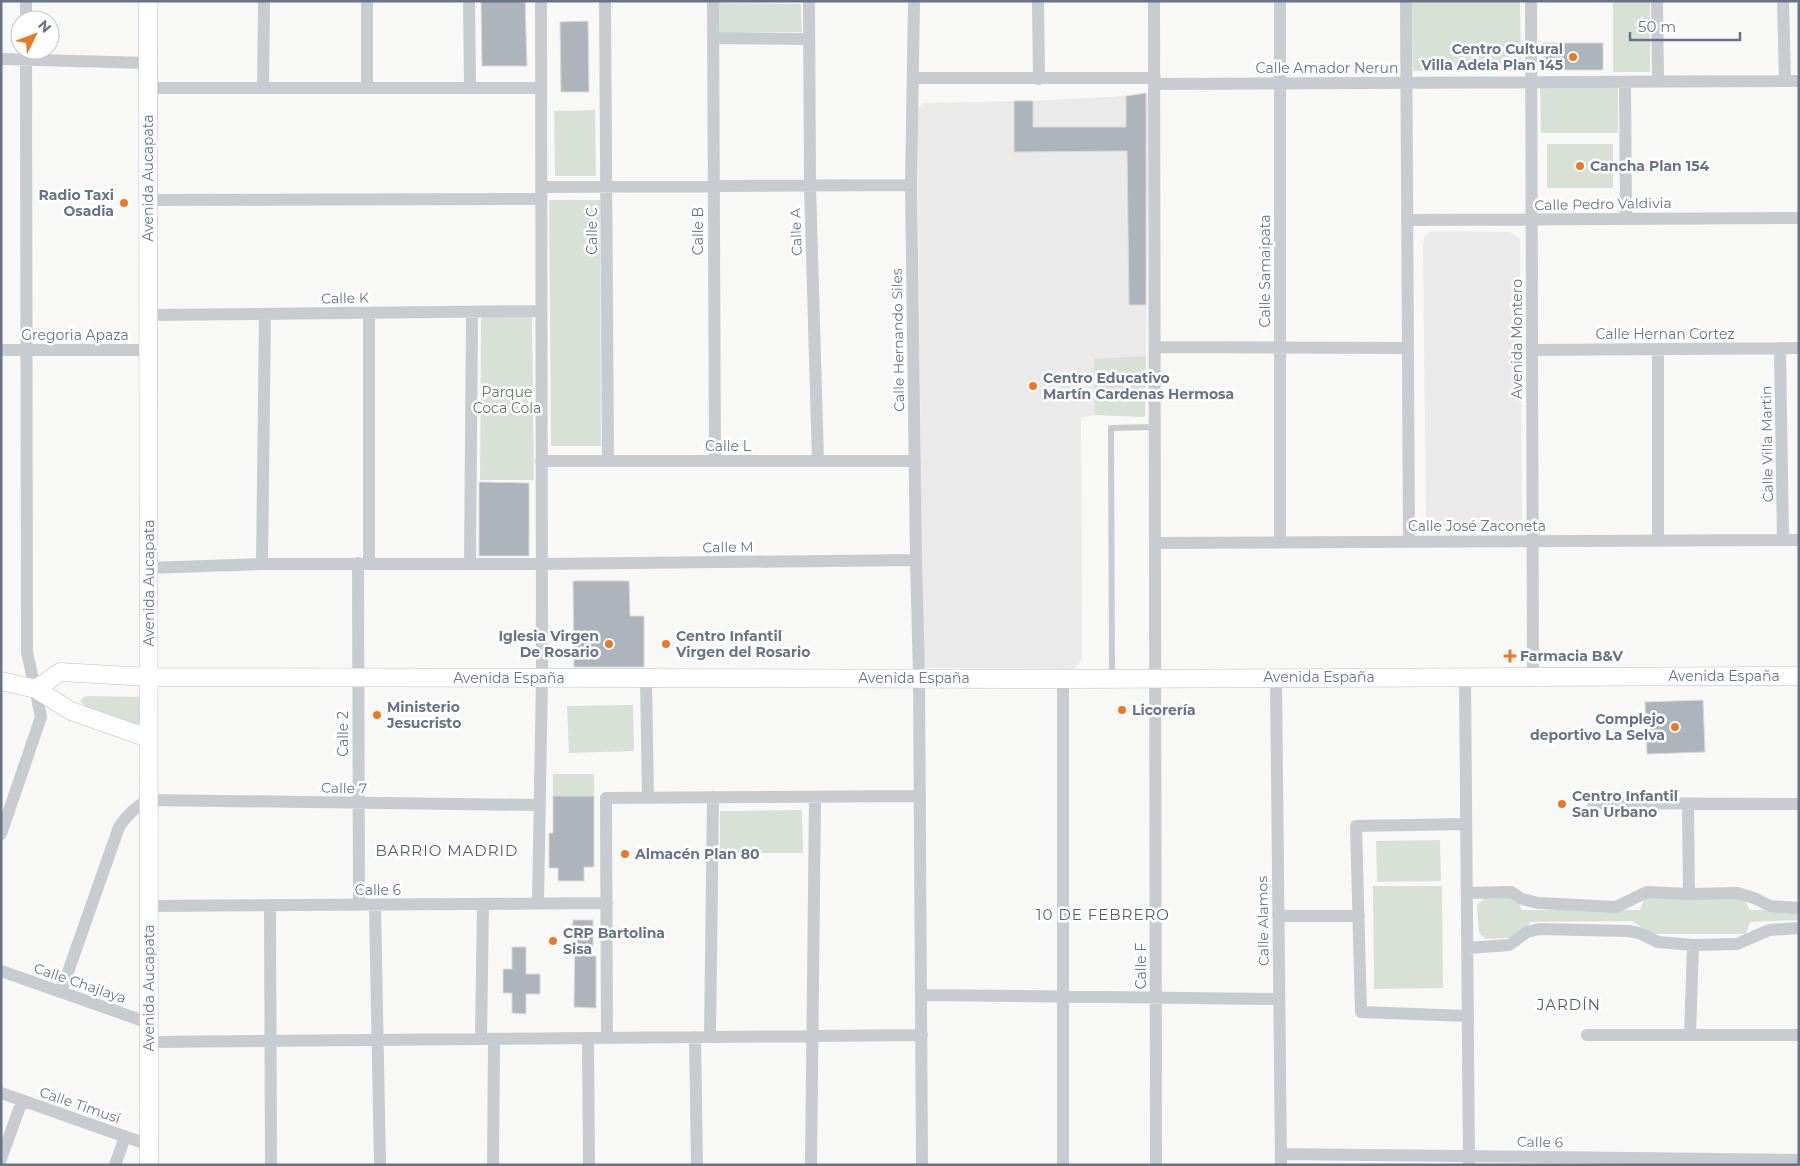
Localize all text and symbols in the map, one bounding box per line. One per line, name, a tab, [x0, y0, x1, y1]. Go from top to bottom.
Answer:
north arrow	[10, 10, 60, 60]
scale bar	[1630, 10, 1740, 42]
text: N	[34, 16, 55, 37]
text: 50 m	[1638, 17, 1676, 36]
place label: Centro Cultural Villa Adela Plan 145	[1420, 40, 1563, 74]
marker: Centro Cultural Villa Adela Plan 145	[1567, 51, 1579, 63]
street label: Calle Amador Nerun	[1256, 59, 1398, 77]
street label: Avenida Aucapata	[139, 115, 157, 241]
place label: Cancha Plan 154	[1590, 157, 1710, 175]
marker: Cancha Plan 154	[1574, 160, 1586, 172]
place label: Radio Taxi Osadia	[39, 186, 114, 220]
street label: Calle Pedro Valdivia	[1534, 194, 1672, 214]
marker: Radio Taxi Osadia	[118, 197, 130, 209]
street label: Calle C	[583, 207, 601, 255]
street label: Calle B	[689, 207, 707, 255]
street label: Calle A	[786, 207, 806, 256]
street label: Calle Samaipata	[1256, 215, 1274, 327]
street label: Calle Hernando Siles	[888, 268, 908, 412]
street label: Avenida Montero	[1508, 279, 1526, 399]
street label: Calle K	[321, 289, 369, 307]
street label: Calle Hernan Cortez	[1595, 325, 1735, 343]
street label: Gregoria Apaza	[21, 326, 129, 344]
place label: Centro Educativo Martín Cardenas Hermosa	[1043, 369, 1234, 403]
marker: Centro Educativo Martín Cardenas Hermosa	[1027, 380, 1039, 392]
park label: Parque Coca Cola	[473, 383, 541, 417]
street label: Calle Villa Martin	[1757, 385, 1777, 503]
street label: Calle L	[705, 437, 752, 455]
street label: Calle José Zaconeta	[1408, 517, 1546, 535]
street label: Avenida Aucapata	[140, 520, 158, 646]
street label: Calle M	[702, 538, 754, 556]
place label: Iglesia Virgen De Rosario	[499, 627, 599, 661]
place label: Centro Infantil Virgen del Rosario	[675, 627, 810, 661]
marker: Iglesia Virgen De Rosario	[603, 638, 615, 650]
marker: Centro Infantil Virgen del Rosario	[660, 638, 672, 650]
place label: Farmacia B&V	[1520, 647, 1623, 665]
marker: Farmacia B&V	[1504, 650, 1516, 662]
street label: Avenida España	[1668, 667, 1780, 685]
street label: Avenida España	[1263, 668, 1375, 686]
street label: Avenida España	[453, 669, 565, 687]
street label: Avenida España	[858, 669, 970, 687]
place label: Ministerio Jesucristo	[386, 698, 461, 732]
place label: Licorería	[1132, 701, 1196, 719]
marker: Licorería	[1116, 704, 1128, 716]
marker: Ministerio Jesucristo	[371, 709, 383, 721]
place label: Complejo deportivo La Selva	[1530, 710, 1665, 744]
street label: Calle 2	[334, 711, 352, 757]
marker: Complejo deportivo La Selva	[1669, 721, 1681, 733]
street label: Calle 7	[321, 779, 367, 797]
place label: Centro Infantil San Urbano	[1572, 787, 1678, 821]
marker: Centro Infantil San Urbano	[1556, 798, 1568, 810]
district label: BARRIO MADRID	[376, 841, 518, 860]
place label: Almacén Plan 80	[634, 845, 759, 863]
marker: Almacén Plan 80	[619, 848, 631, 860]
street label: Calle Alamos	[1253, 876, 1273, 966]
street label: Calle 6	[355, 881, 402, 899]
district label: 10 DE FEBRERO	[1036, 905, 1170, 924]
place label: CRP Bartolina Sisa	[563, 924, 665, 958]
street label: Avenida Aucapata	[140, 925, 158, 1051]
marker: CRP Bartolina Sisa	[547, 935, 559, 947]
street label: Calle F	[1132, 943, 1150, 989]
street label: Calle Chajlaya	[31, 959, 129, 1007]
district label: JARDÍN	[1536, 995, 1601, 1014]
street label: Calle Timusí	[37, 1083, 124, 1128]
street label: Calle 6	[1517, 1133, 1564, 1151]

